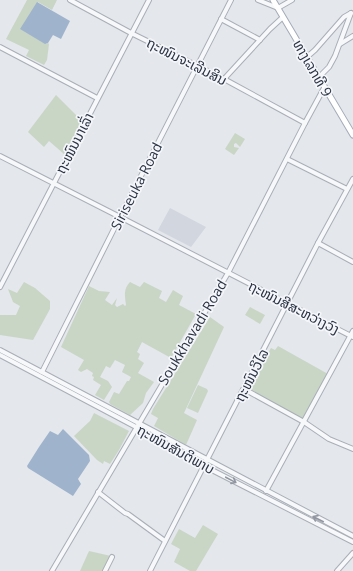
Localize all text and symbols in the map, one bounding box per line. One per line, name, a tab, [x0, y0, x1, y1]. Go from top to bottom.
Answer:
street label: ຖະໜົນຈະເລີນສິນ	[144, 33, 230, 89]
street label: ທາງເລກທີ 9	[289, 36, 337, 100]
street label: ຖະໜົນນາເລົ່າ	[50, 109, 98, 177]
street label: Siriseuka Road	[106, 139, 166, 233]
street label: Soukkhavadi Road	[153, 276, 231, 388]
street label: ຖະໜົນສີສະຫວ່າງວົງ	[245, 276, 343, 338]
street label: ຖະໜົນວິໄລ	[229, 345, 273, 405]
street label: ຖະໜົນສັນຕິພາບ	[134, 420, 218, 478]
one-way arrow	[225, 476, 237, 484]
one-way arrow	[312, 515, 324, 522]

